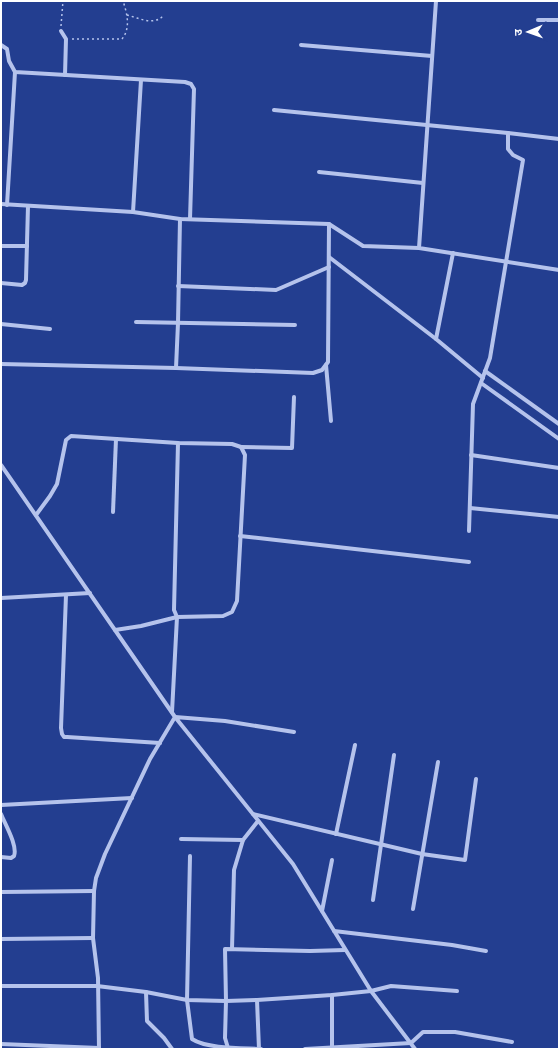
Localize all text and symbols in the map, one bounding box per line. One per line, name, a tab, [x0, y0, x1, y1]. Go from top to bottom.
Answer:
north arrow	[508, 12, 548, 52]
text: उ	[512, 28, 525, 36]

